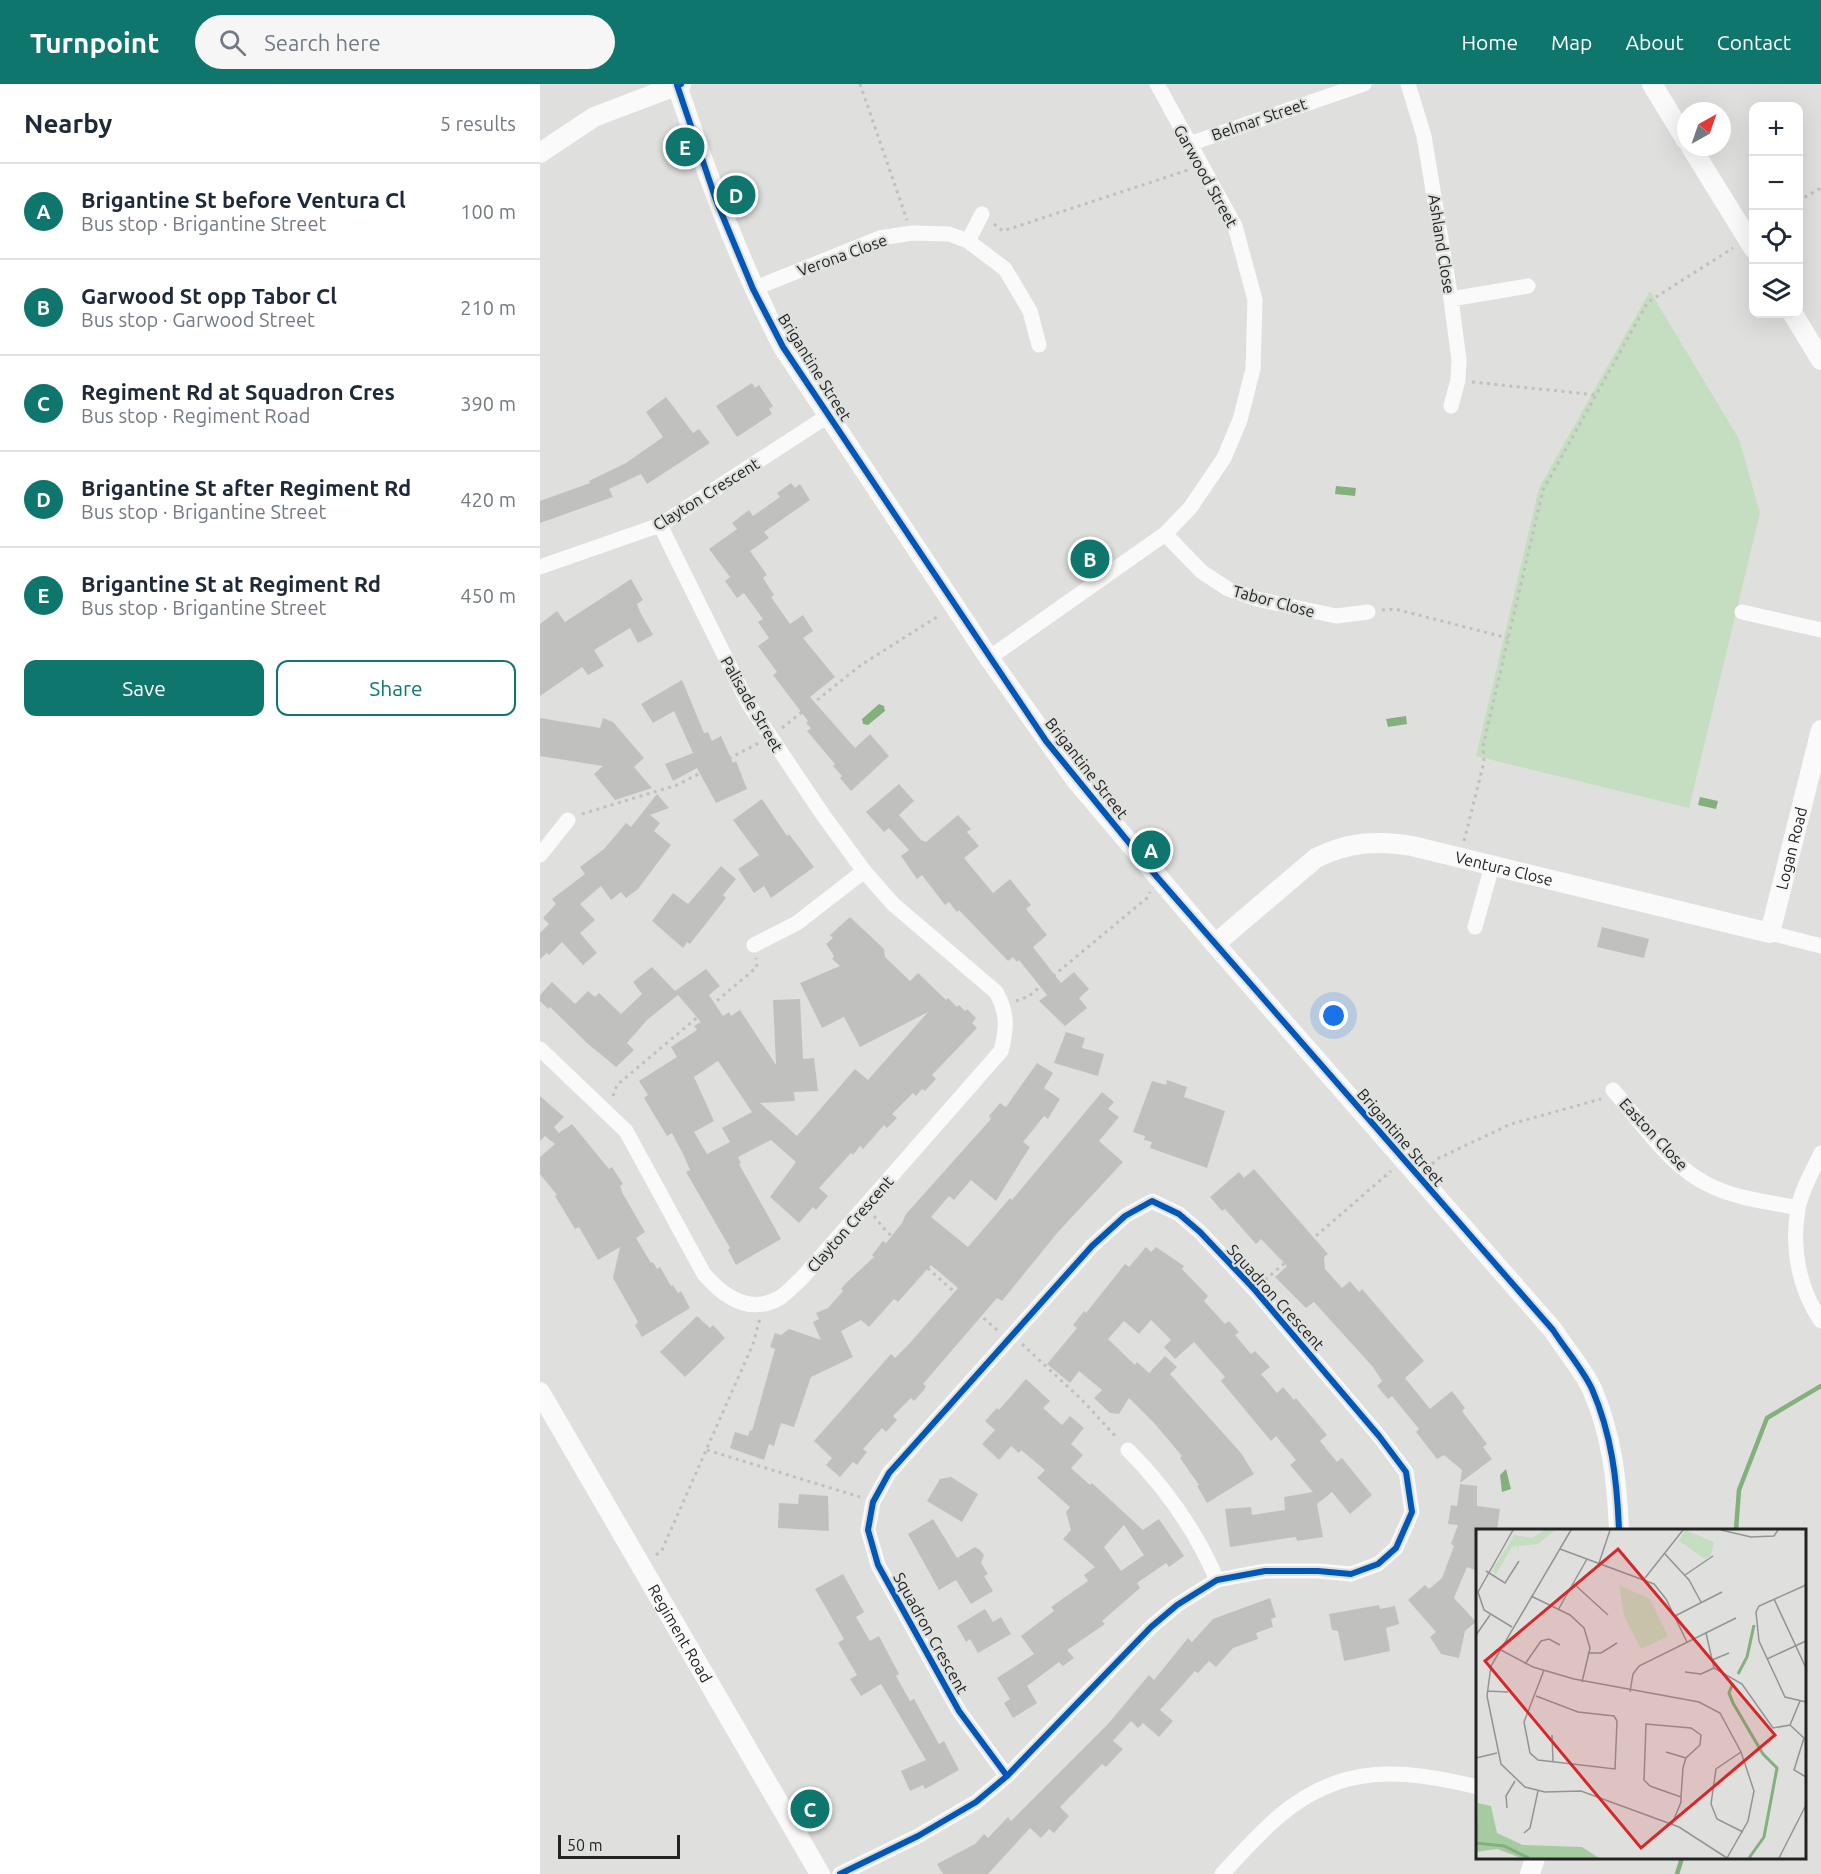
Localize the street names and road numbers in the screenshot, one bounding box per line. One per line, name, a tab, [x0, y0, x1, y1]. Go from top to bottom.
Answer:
street label: Belmar Street	[1209, 94, 1310, 144]
street label: Garwood Street	[1170, 122, 1242, 231]
street label: Ashland Close	[1425, 193, 1459, 295]
street label: Verona Close	[795, 230, 889, 280]
street label: Brigantine Street	[775, 310, 856, 425]
street label: Clayton Crescent	[650, 454, 763, 534]
street label: Tabor Close	[1231, 581, 1317, 621]
street label: Palisade Street	[717, 653, 787, 756]
street label: Brigantine Street	[1042, 714, 1132, 823]
street label: Logan Road	[1772, 805, 1810, 892]
street label: Ventura Close	[1453, 848, 1555, 889]
street label: Brigantine Street	[1354, 1085, 1449, 1190]
street label: Easton Close	[1616, 1094, 1692, 1174]
street label: Clayton Crescent	[803, 1172, 897, 1276]
street label: Squadron Crescent	[1224, 1240, 1329, 1354]
street label: Squadron Crescent	[890, 1569, 972, 1697]
street label: Regiment Road	[645, 1581, 716, 1686]

